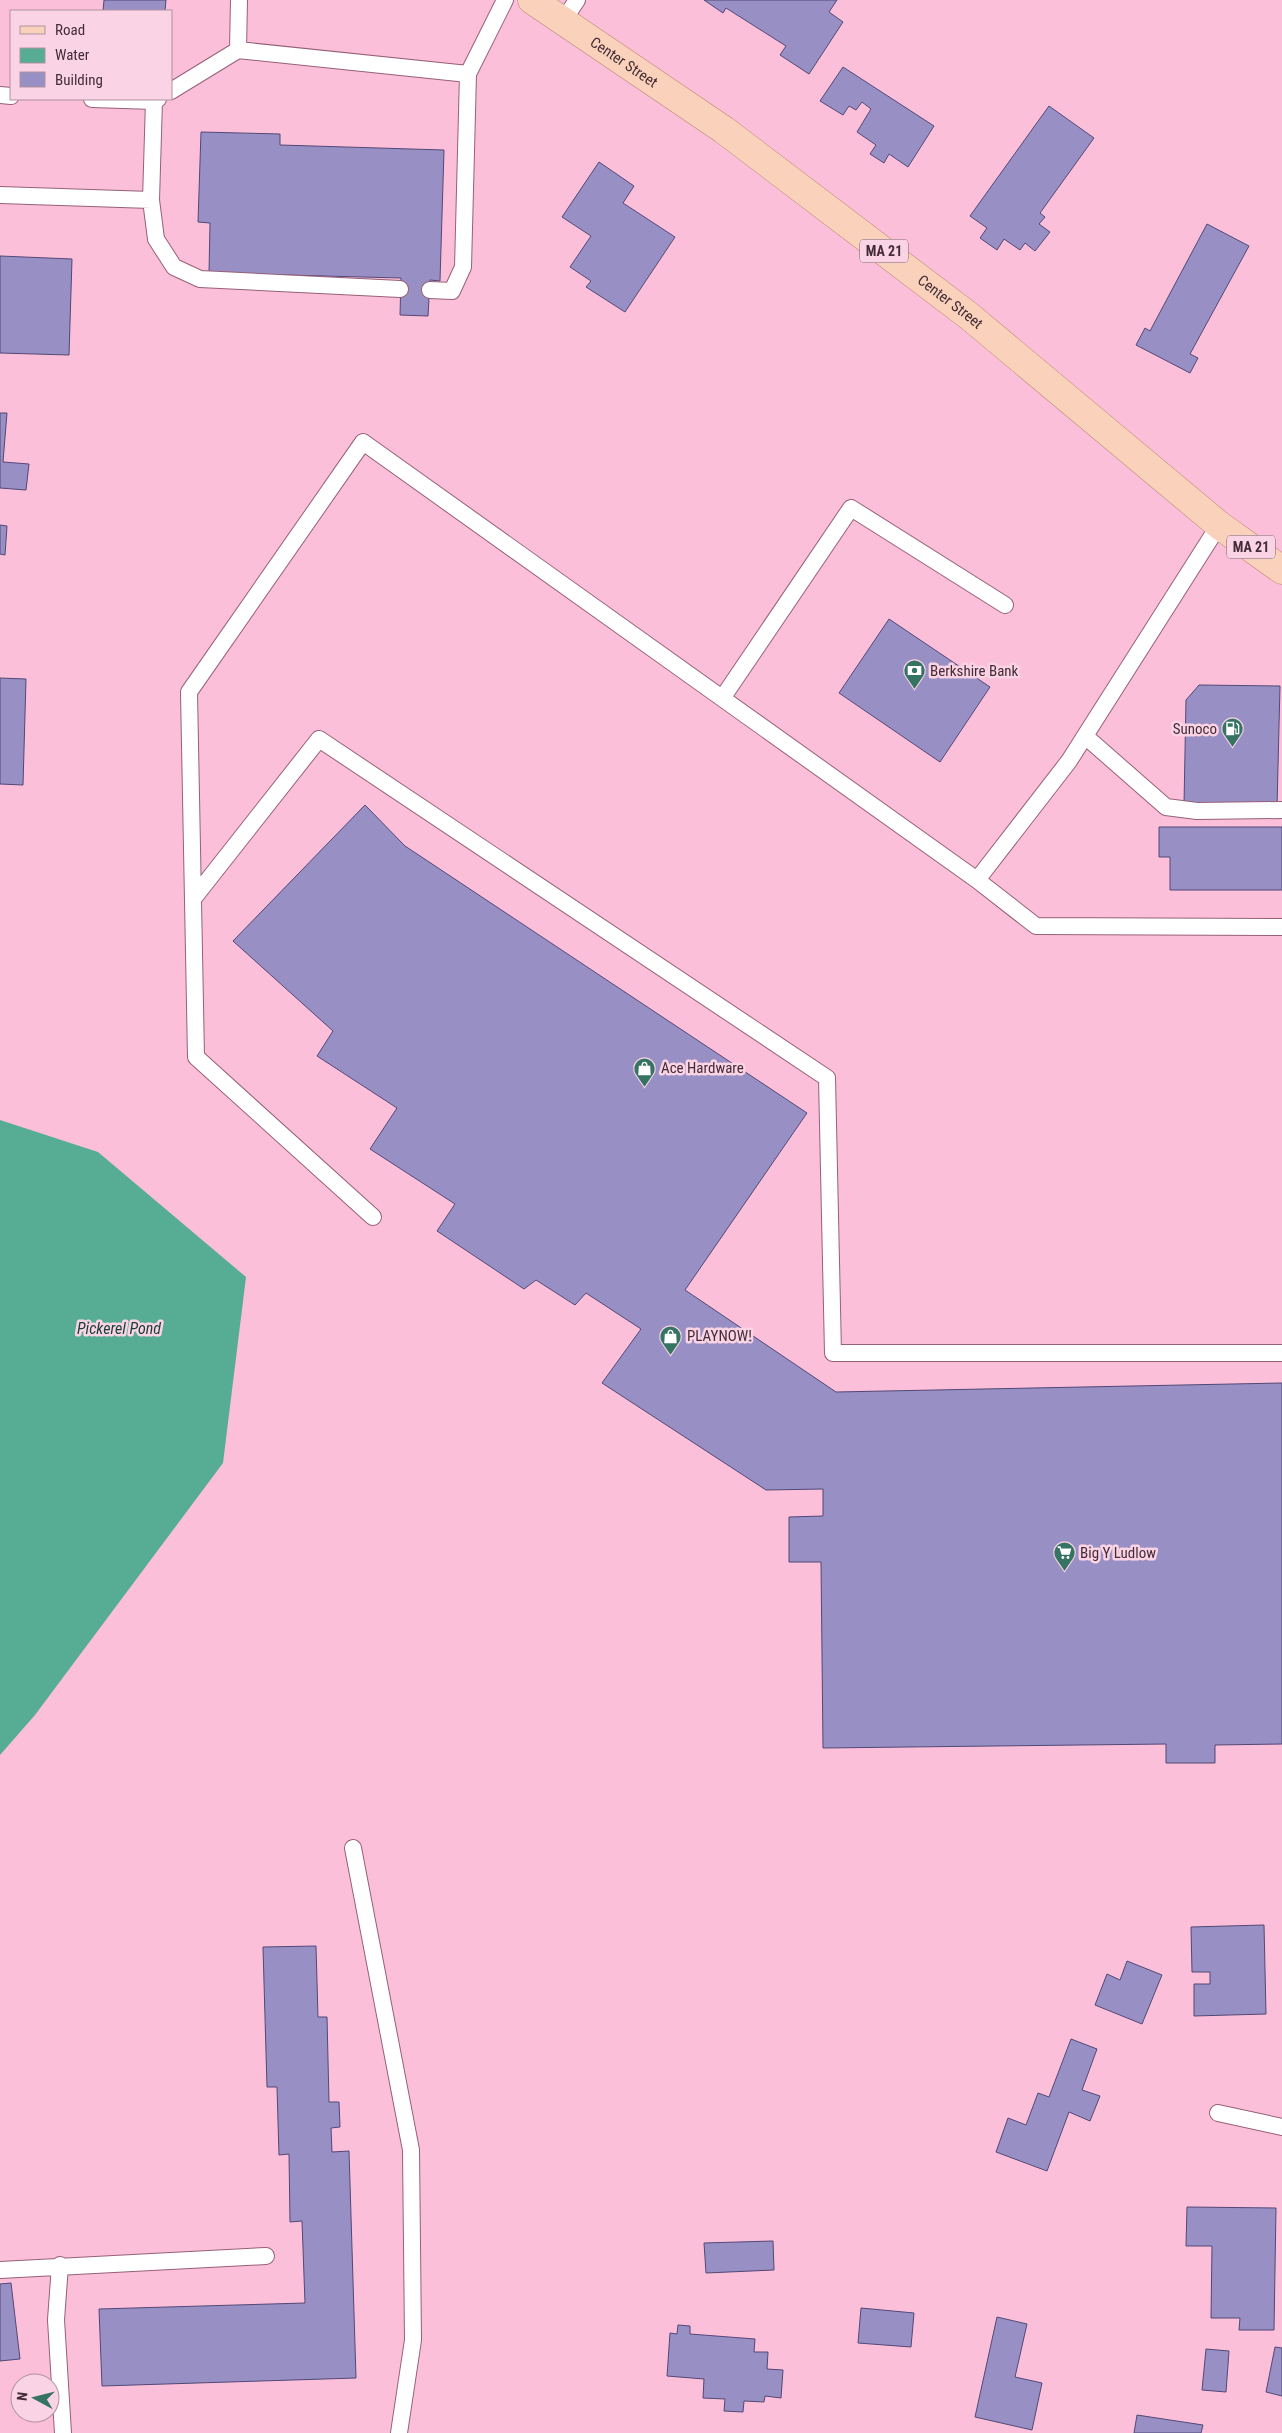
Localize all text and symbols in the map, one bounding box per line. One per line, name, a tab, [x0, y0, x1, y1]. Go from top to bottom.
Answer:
legend	[10, 10, 172, 100]
text: Road	[55, 21, 85, 39]
street label: Center Street	[587, 33, 661, 91]
text: Water	[55, 46, 90, 64]
text: Building	[55, 71, 103, 89]
road number: MA 21	[860, 240, 908, 262]
street label: Center Street	[914, 271, 986, 333]
road number: MA 21	[1227, 536, 1275, 558]
bank icon: Berkshire Bank	[902, 659, 926, 690]
place label: Berkshire Bank	[930, 662, 1019, 680]
fuel station icon: Sunoco	[1221, 717, 1245, 748]
place label: Sunoco	[1173, 720, 1217, 738]
shop icon: Ace Hardware	[633, 1056, 657, 1087]
place label: Ace Hardware	[661, 1059, 744, 1077]
water label: Pickerel Pond	[77, 1319, 161, 1338]
shop icon: PLAYNOW!	[659, 1324, 683, 1355]
place label: PLAYNOW!	[687, 1327, 752, 1345]
supermarket icon: Big Y Ludlow	[1052, 1541, 1076, 1572]
place label: Big Y Ludlow	[1080, 1544, 1156, 1562]
north arrow	[10, 2373, 60, 2423]
text: N	[14, 2391, 31, 2402]

